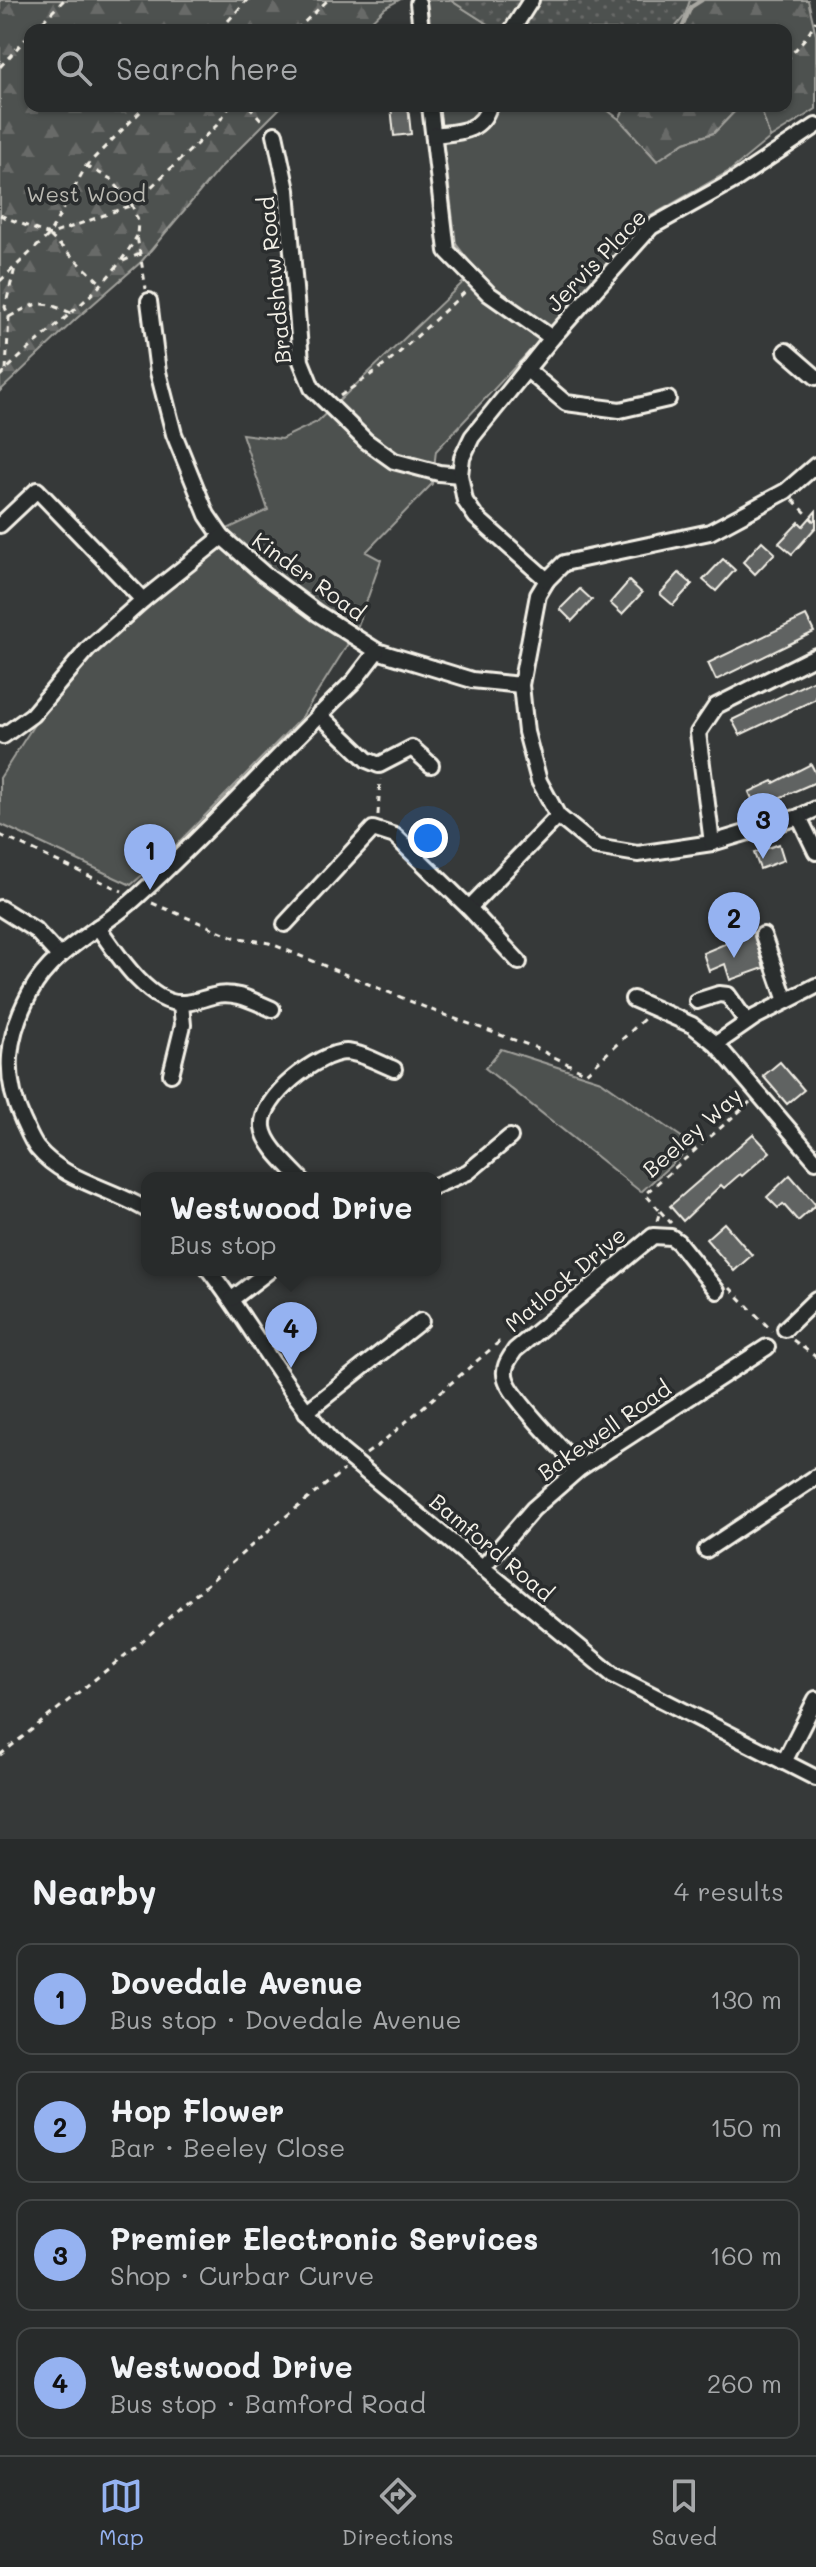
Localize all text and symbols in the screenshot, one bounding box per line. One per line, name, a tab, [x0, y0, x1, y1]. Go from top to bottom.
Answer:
search box	[24, 24, 792, 112]
icon: search	[52, 46, 96, 90]
text: Search here	[116, 48, 299, 88]
park label: West Wood	[26, 179, 146, 208]
street label: Bradshaw Road	[251, 195, 297, 365]
street label: Jervis Place	[540, 202, 652, 318]
street label: Kinder Road	[247, 525, 371, 627]
pin: 3	[737, 793, 789, 859]
your location	[408, 818, 448, 858]
pin: 1	[124, 824, 176, 890]
pin: 2	[708, 892, 760, 958]
street label: Beeley Way	[636, 1081, 748, 1183]
popup	[141, 1172, 441, 1276]
text: Westwood Drive	[170, 1187, 412, 1227]
street label: Matlock Drive	[498, 1220, 632, 1338]
text: Bus stop	[170, 1227, 277, 1261]
pin: 4	[265, 1302, 317, 1368]
street label: Bakewell Road	[532, 1373, 676, 1487]
street label: Bamford Road	[424, 1487, 560, 1607]
text: Nearby	[32, 1869, 157, 1914]
text: 4 results	[674, 1874, 784, 1908]
text: Dovedale Avenue	[110, 1962, 362, 2002]
text: 1	[54, 1982, 66, 2016]
text: 130 m	[710, 1982, 782, 2016]
text: Bus stop · Dovedale Avenue	[110, 2002, 462, 2036]
text: Hop Flower	[110, 2090, 284, 2130]
text: 2	[53, 2110, 67, 2144]
text: 150 m	[710, 2110, 782, 2144]
text: Bar · Beeley Close	[110, 2130, 345, 2164]
text: Premier Electronic Services	[110, 2218, 538, 2258]
text: 3	[52, 2238, 68, 2272]
text: 160 m	[710, 2238, 782, 2272]
text: Shop · Curbar Curve	[110, 2258, 374, 2292]
text: Westwood Drive	[110, 2346, 353, 2386]
text: 4	[52, 2366, 68, 2400]
text: 260 m	[707, 2366, 782, 2400]
text: Bus stop · Bamford Road	[110, 2386, 426, 2420]
tab: Map	[99, 2474, 144, 2551]
tab: Directions	[342, 2474, 454, 2551]
tab: Saved	[652, 2474, 717, 2551]

